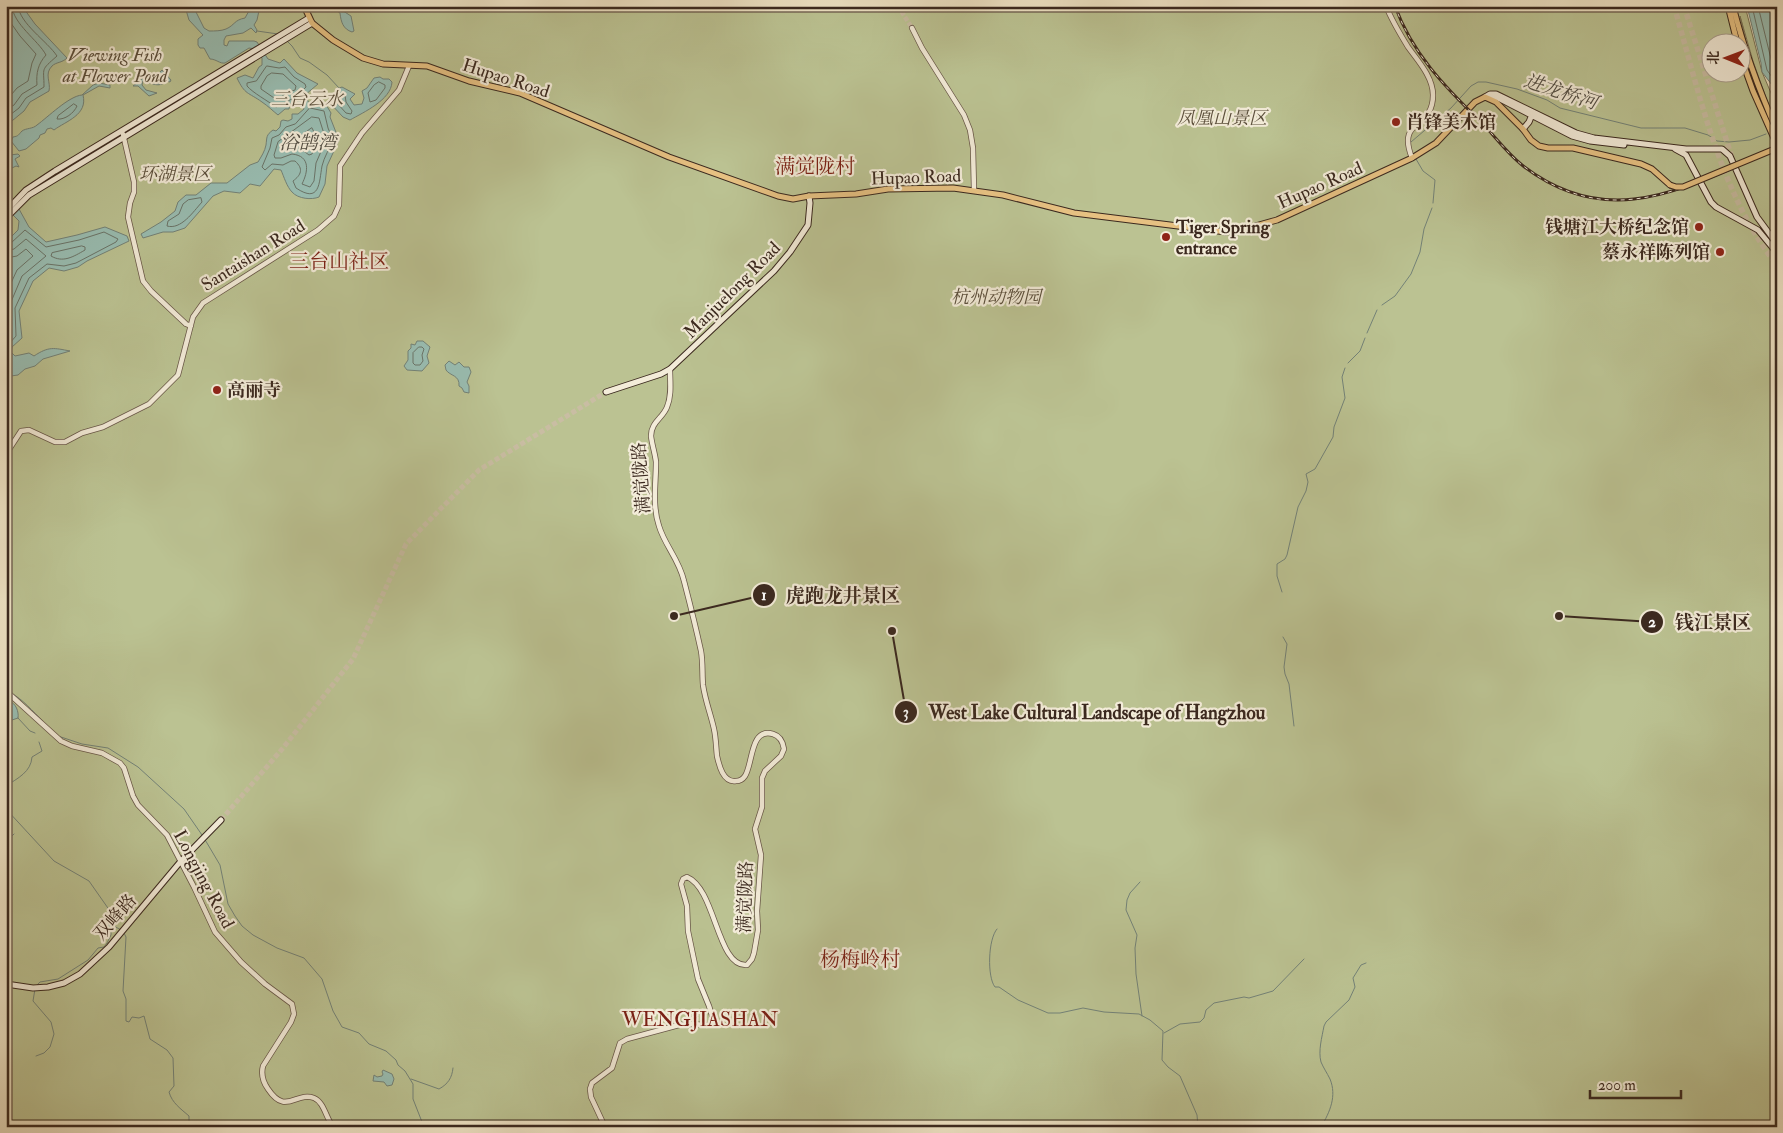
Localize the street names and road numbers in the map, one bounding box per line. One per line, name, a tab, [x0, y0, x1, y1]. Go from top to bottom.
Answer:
street label: Hupao Road	[459, 54, 553, 103]
street label: Hupao Road	[1274, 156, 1366, 214]
street label: Hupao Road	[870, 164, 962, 191]
street label: Santaishan Road	[197, 214, 310, 297]
street label: Manjuelong Road	[679, 237, 786, 344]
street label: 满觉陇路	[628, 441, 655, 515]
street label: Longjing Road	[168, 826, 239, 933]
street label: 满觉陇路	[733, 861, 758, 933]
street label: 双峰路	[89, 889, 142, 945]

